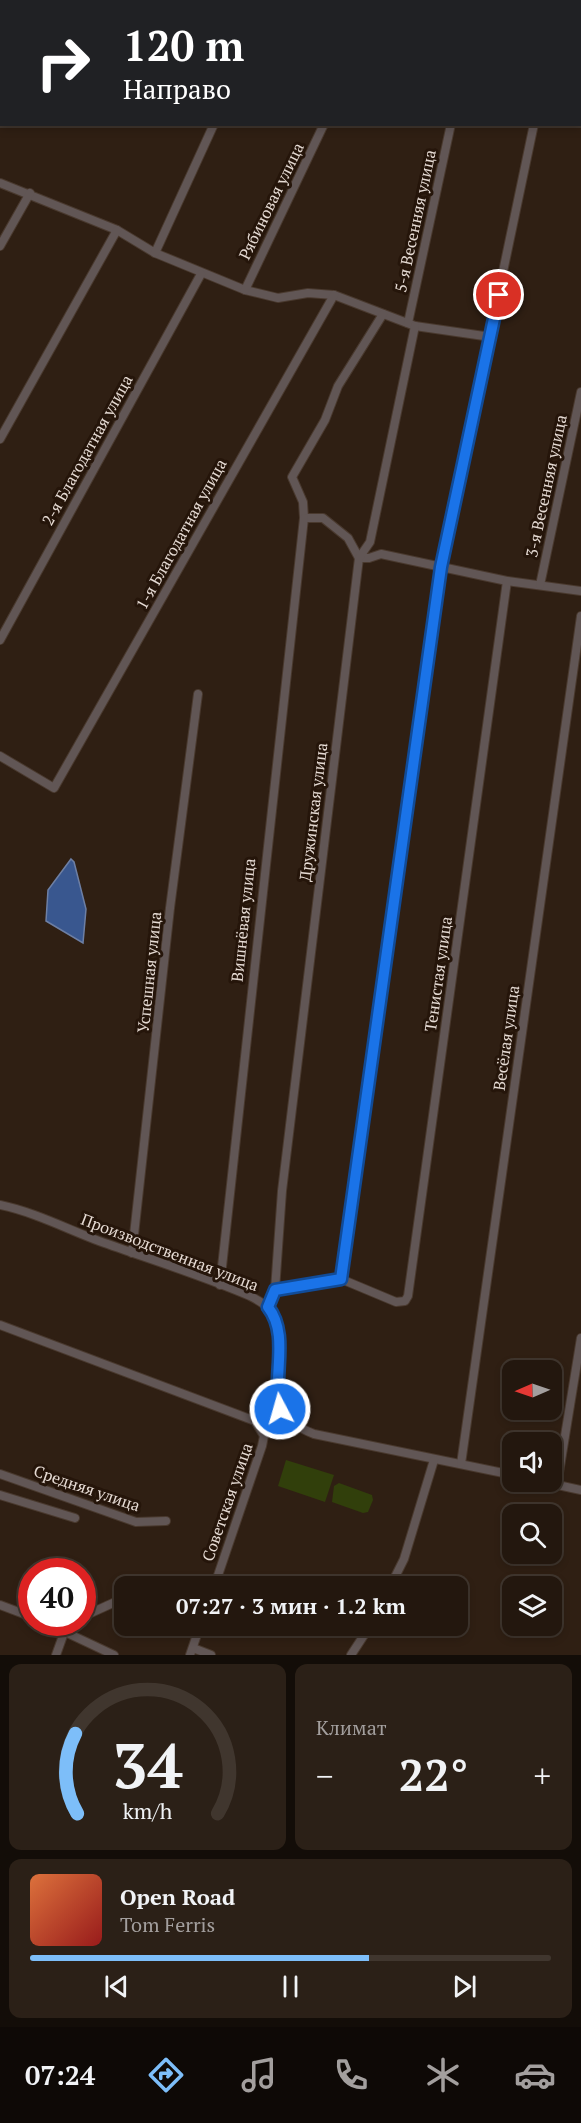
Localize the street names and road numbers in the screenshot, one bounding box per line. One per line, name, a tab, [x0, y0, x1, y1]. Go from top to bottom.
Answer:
street label: Рябиновая улица	[233, 139, 309, 263]
street label: 5-я Весенняя улица	[389, 148, 441, 294]
street label: 2-я Благодатная улица	[36, 371, 138, 529]
street label: 3-я Весенняя улица	[520, 413, 572, 559]
street label: 1-я Благодатная улица	[130, 455, 232, 613]
street label: Дружинская улица	[294, 741, 332, 883]
street label: Вишнёвая улица	[226, 857, 260, 983]
street label: Успешная улица	[132, 910, 166, 1034]
street label: Тенистая улица	[419, 915, 457, 1033]
street label: Весёлая улица	[488, 984, 524, 1092]
street label: Производственная улица	[78, 1208, 262, 1296]
street label: Советская улица	[196, 1440, 258, 1564]
street label: Средняя улица	[31, 1460, 143, 1516]

